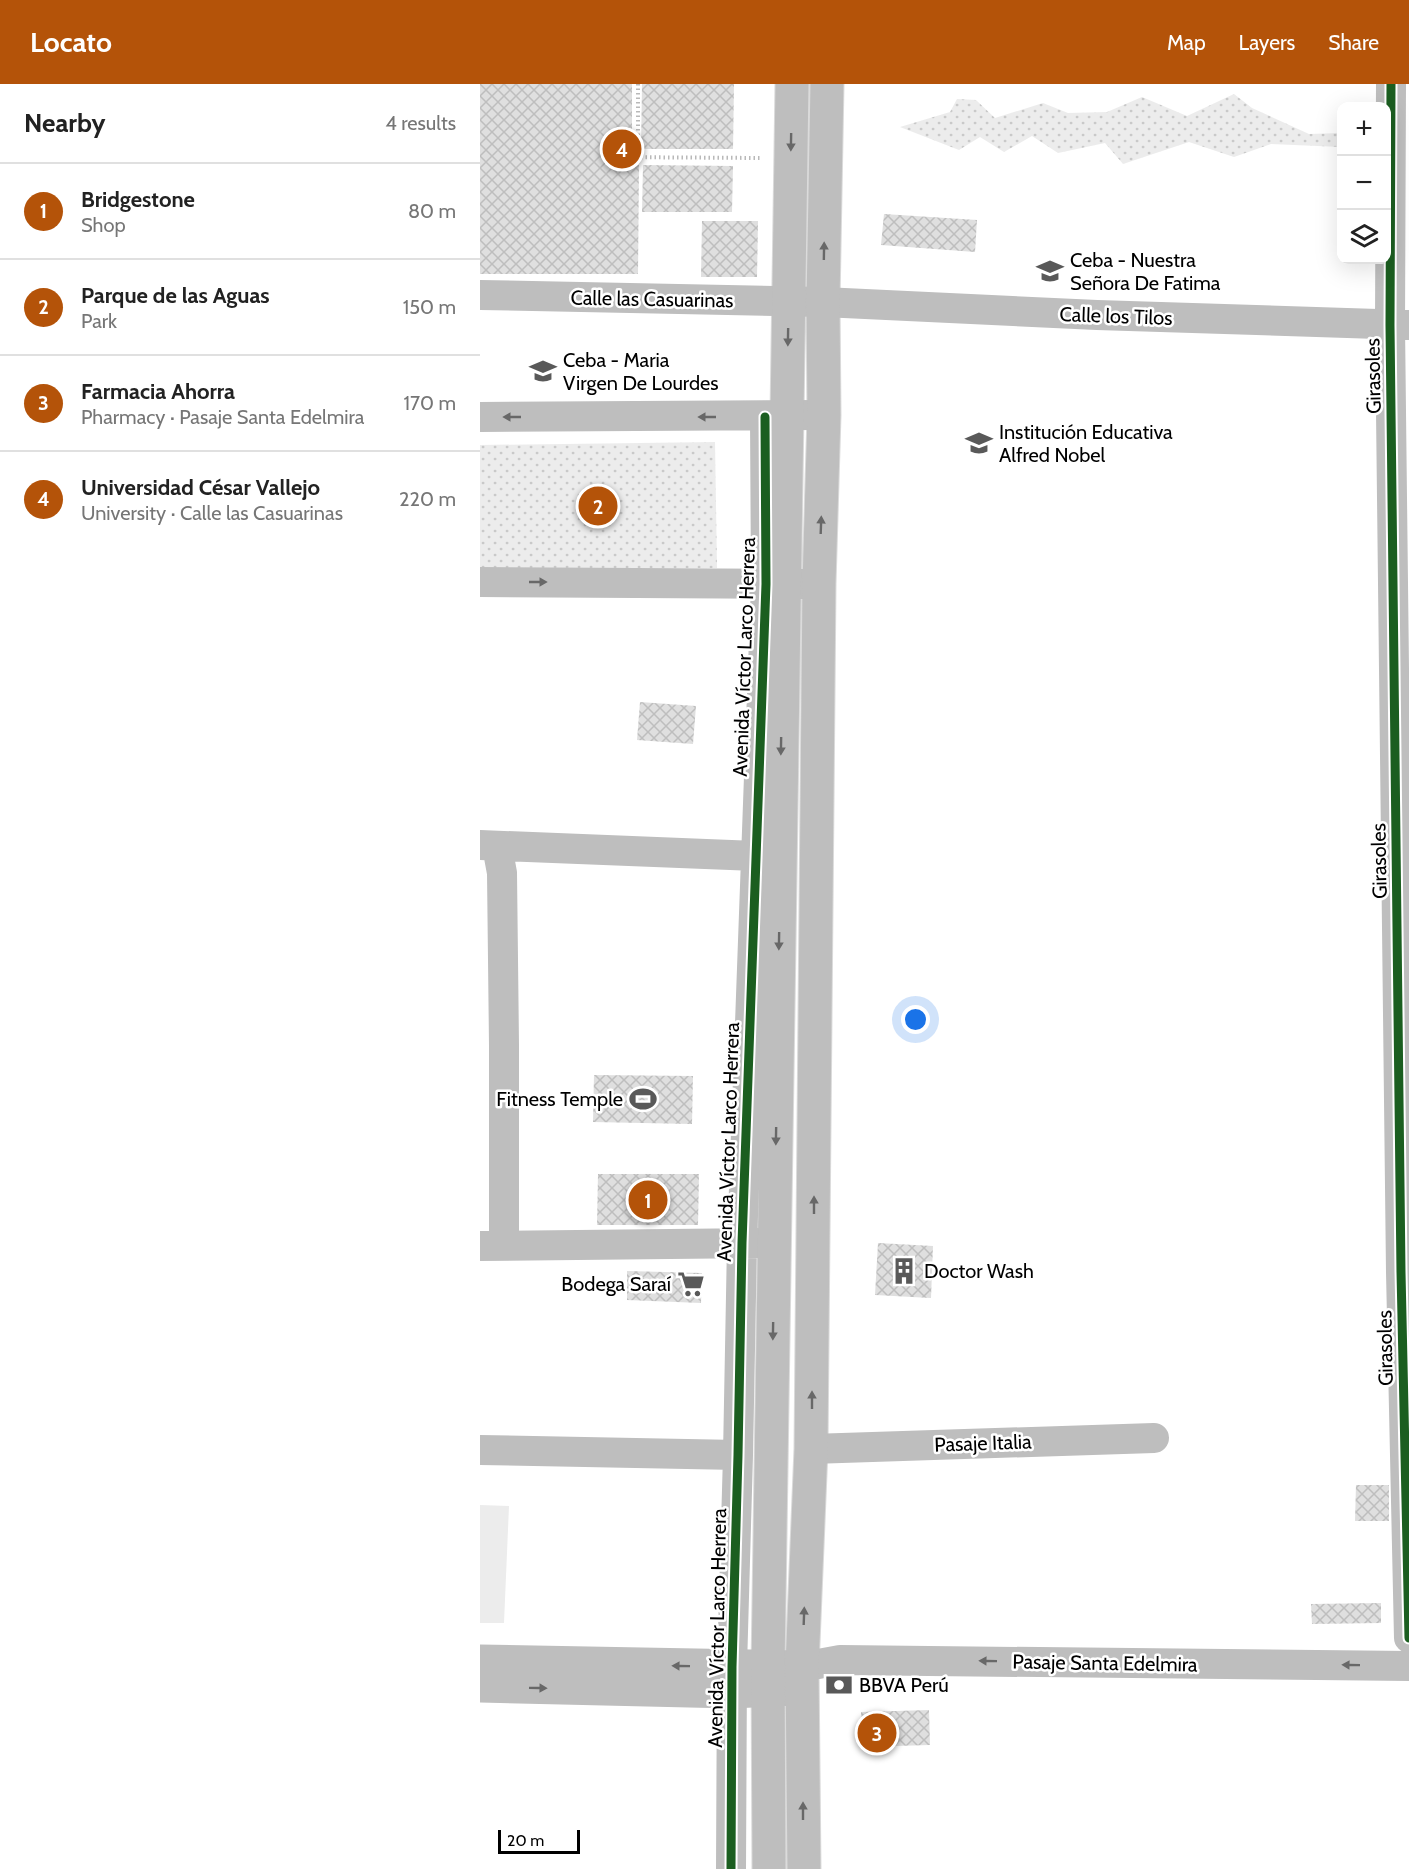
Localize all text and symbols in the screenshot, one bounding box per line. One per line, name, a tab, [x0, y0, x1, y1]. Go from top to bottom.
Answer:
text: Locato	[30, 25, 112, 59]
text: Map	[1167, 30, 1206, 55]
text: Layers	[1239, 30, 1295, 55]
text: Share	[1328, 30, 1379, 55]
map controls	[1337, 102, 1391, 264]
button: +	[1337, 102, 1391, 156]
text: Nearby	[24, 107, 105, 139]
text: 4 results	[385, 111, 456, 135]
pin: 4	[602, 126, 642, 172]
one-way arrow	[786, 133, 796, 152]
button: −	[1337, 156, 1391, 210]
text: Bridgestone	[81, 186, 195, 213]
text: 1	[40, 199, 47, 223]
text: 80 m	[408, 199, 456, 223]
button: layers	[1337, 210, 1391, 264]
text: Shop	[81, 213, 126, 237]
one-way arrow	[819, 242, 829, 261]
place label: Ceba - Nuestra Señora De Fatima	[1070, 248, 1221, 295]
school or university icon: Ceba - Nuestra Señora De Fatima	[1035, 256, 1065, 286]
text: Parque de las Aguas	[81, 282, 270, 309]
street label: Calle las Casuarinas	[570, 286, 734, 312]
text: 2	[38, 295, 49, 319]
text: 150 m	[403, 295, 456, 319]
street label: Calle los Tilos	[1059, 302, 1173, 330]
text: Park	[81, 309, 117, 333]
one-way arrow	[783, 328, 793, 347]
street label: Girasoles	[1360, 338, 1386, 414]
place label: Ceba - Maria Virgen De Lourdes	[563, 348, 719, 395]
school or university icon: Ceba - Maria Virgen De Lourdes	[528, 356, 558, 386]
text: Farmacia Ahorra	[81, 378, 235, 405]
text: 3	[38, 391, 49, 415]
text: 170 m	[404, 391, 456, 415]
text: Pharmacy · Pasaje Santa Edelmira	[81, 405, 364, 429]
one-way arrow	[502, 412, 521, 422]
one-way arrow	[697, 412, 716, 422]
place label: Institución Educativa Alfred Nobel	[999, 420, 1173, 467]
school or university icon: Institución Educativa Alfred Nobel	[964, 428, 994, 458]
text: Universidad César Vallejo	[81, 474, 320, 501]
pin: 2	[578, 484, 618, 528]
text: 4	[37, 487, 50, 511]
text: 220 m	[399, 487, 456, 511]
text: University · Calle las Casuarinas	[81, 501, 343, 525]
one-way arrow	[816, 516, 825, 535]
street label: Avenida Víctor Larco Herrera	[728, 536, 760, 777]
one-way arrow	[529, 577, 548, 587]
one-way arrow	[777, 737, 786, 756]
street label: Girasoles	[1366, 823, 1392, 899]
one-way arrow	[774, 932, 783, 951]
your location	[901, 1005, 930, 1034]
street label: Avenida Víctor Larco Herrera	[712, 1021, 744, 1262]
sports icon: Fitness Temple	[628, 1084, 658, 1114]
place label: Fitness Temple	[496, 1087, 623, 1111]
one-way arrow	[771, 1127, 781, 1146]
pin: 1	[628, 1178, 668, 1222]
one-way arrow	[809, 1195, 818, 1214]
building icon: Doctor Wash	[889, 1256, 919, 1286]
place label: Doctor Wash	[924, 1259, 1034, 1283]
supermarket icon: Bodega Saraí	[676, 1269, 706, 1299]
place label: Bodega Saraí	[561, 1272, 671, 1296]
street label: Girasoles	[1372, 1310, 1398, 1386]
one-way arrow	[768, 1322, 778, 1341]
one-way arrow	[807, 1390, 817, 1409]
street label: Pasaje Italia	[934, 1429, 1033, 1457]
street label: Avenida Víctor Larco Herrera	[703, 1508, 731, 1748]
one-way arrow	[800, 1606, 809, 1625]
street label: Pasaje Santa Edelmira	[1012, 1649, 1198, 1677]
one-way arrow	[978, 1656, 997, 1666]
one-way arrow	[1341, 1660, 1360, 1670]
one-way arrow	[671, 1661, 690, 1670]
bank icon: BBVA Perú	[824, 1670, 854, 1700]
place label: BBVA Perú	[859, 1673, 949, 1697]
one-way arrow	[529, 1683, 548, 1693]
pin: 3	[858, 1710, 896, 1756]
one-way arrow	[798, 1801, 808, 1820]
scale bar	[498, 1827, 580, 1854]
text: 20 m	[507, 1831, 544, 1850]

